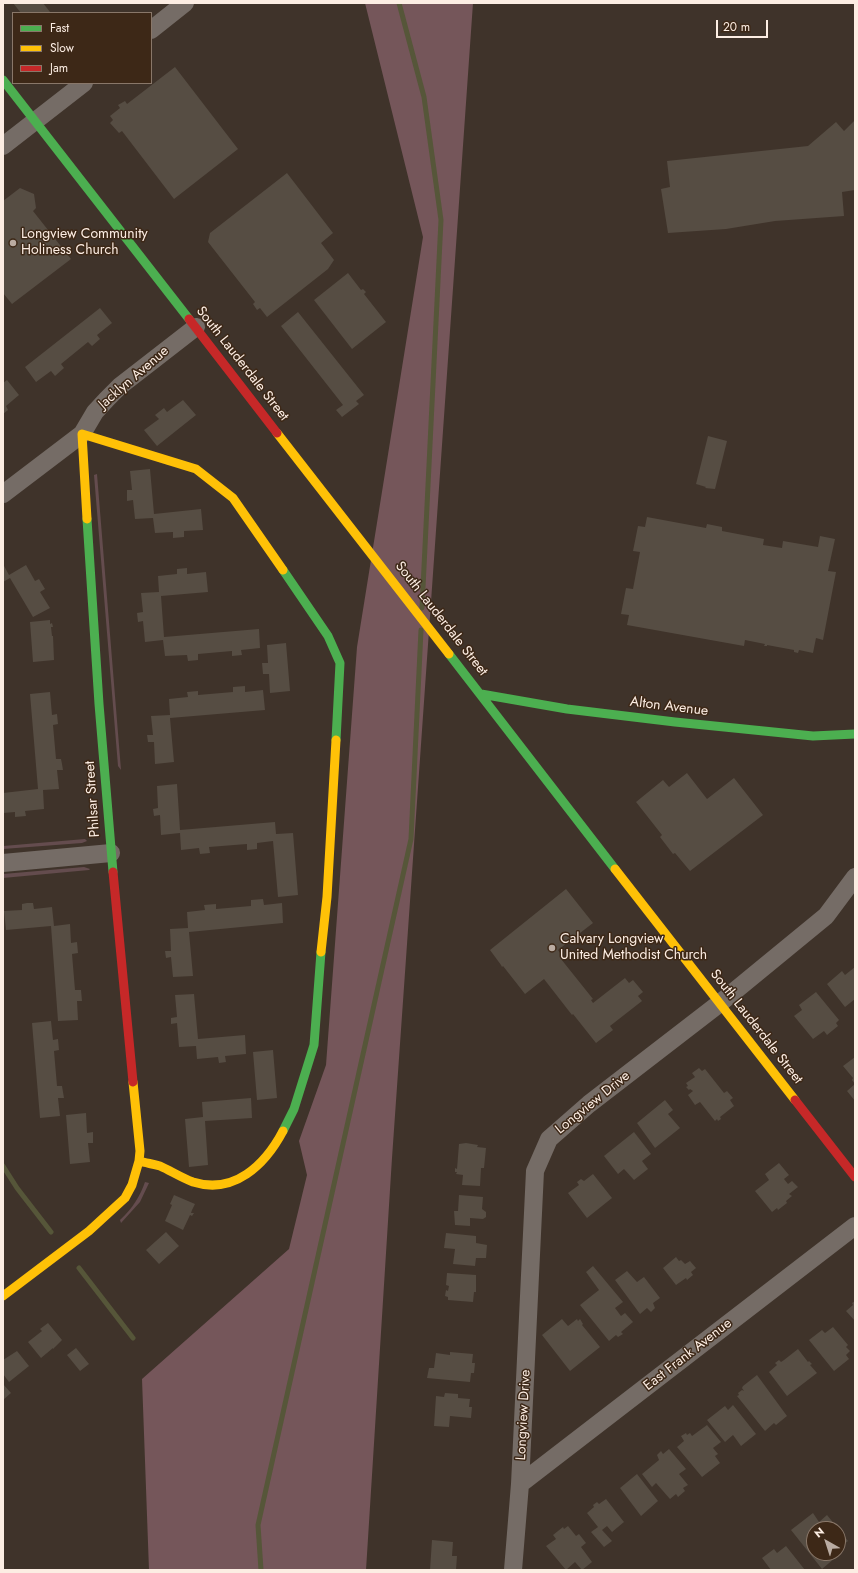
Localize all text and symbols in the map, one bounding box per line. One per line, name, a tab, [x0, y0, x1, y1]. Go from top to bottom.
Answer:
legend	[12, 12, 152, 84]
scale bar	[718, 12, 770, 38]
text: 20 m	[723, 18, 750, 36]
text: Fast	[50, 19, 69, 37]
text: Slow	[50, 39, 74, 57]
text: Jam	[50, 59, 68, 77]
place label: Longview Community Holiness Church	[21, 227, 148, 260]
marker: Longview Community Holiness Church	[8, 238, 18, 248]
street label: South Lauderdale Street	[192, 303, 292, 425]
street label: Jacklyn Avenue	[95, 343, 173, 413]
street label: South Lauderdale Street	[391, 558, 491, 680]
street label: Alton Avenue	[629, 694, 709, 720]
street label: Philsar Street	[82, 760, 104, 838]
place label: Calvary Longview United Methodist Church	[560, 932, 707, 964]
marker: Calvary Longview United Methodist Church	[547, 943, 557, 953]
street label: South Lauderdale Street	[706, 966, 806, 1088]
street label: Longview Drive	[552, 1068, 634, 1138]
street label: East Frank Avenue	[641, 1315, 735, 1395]
street label: Longview Drive	[513, 1369, 535, 1461]
north arrow	[806, 1521, 846, 1561]
text: N	[811, 1523, 827, 1541]

